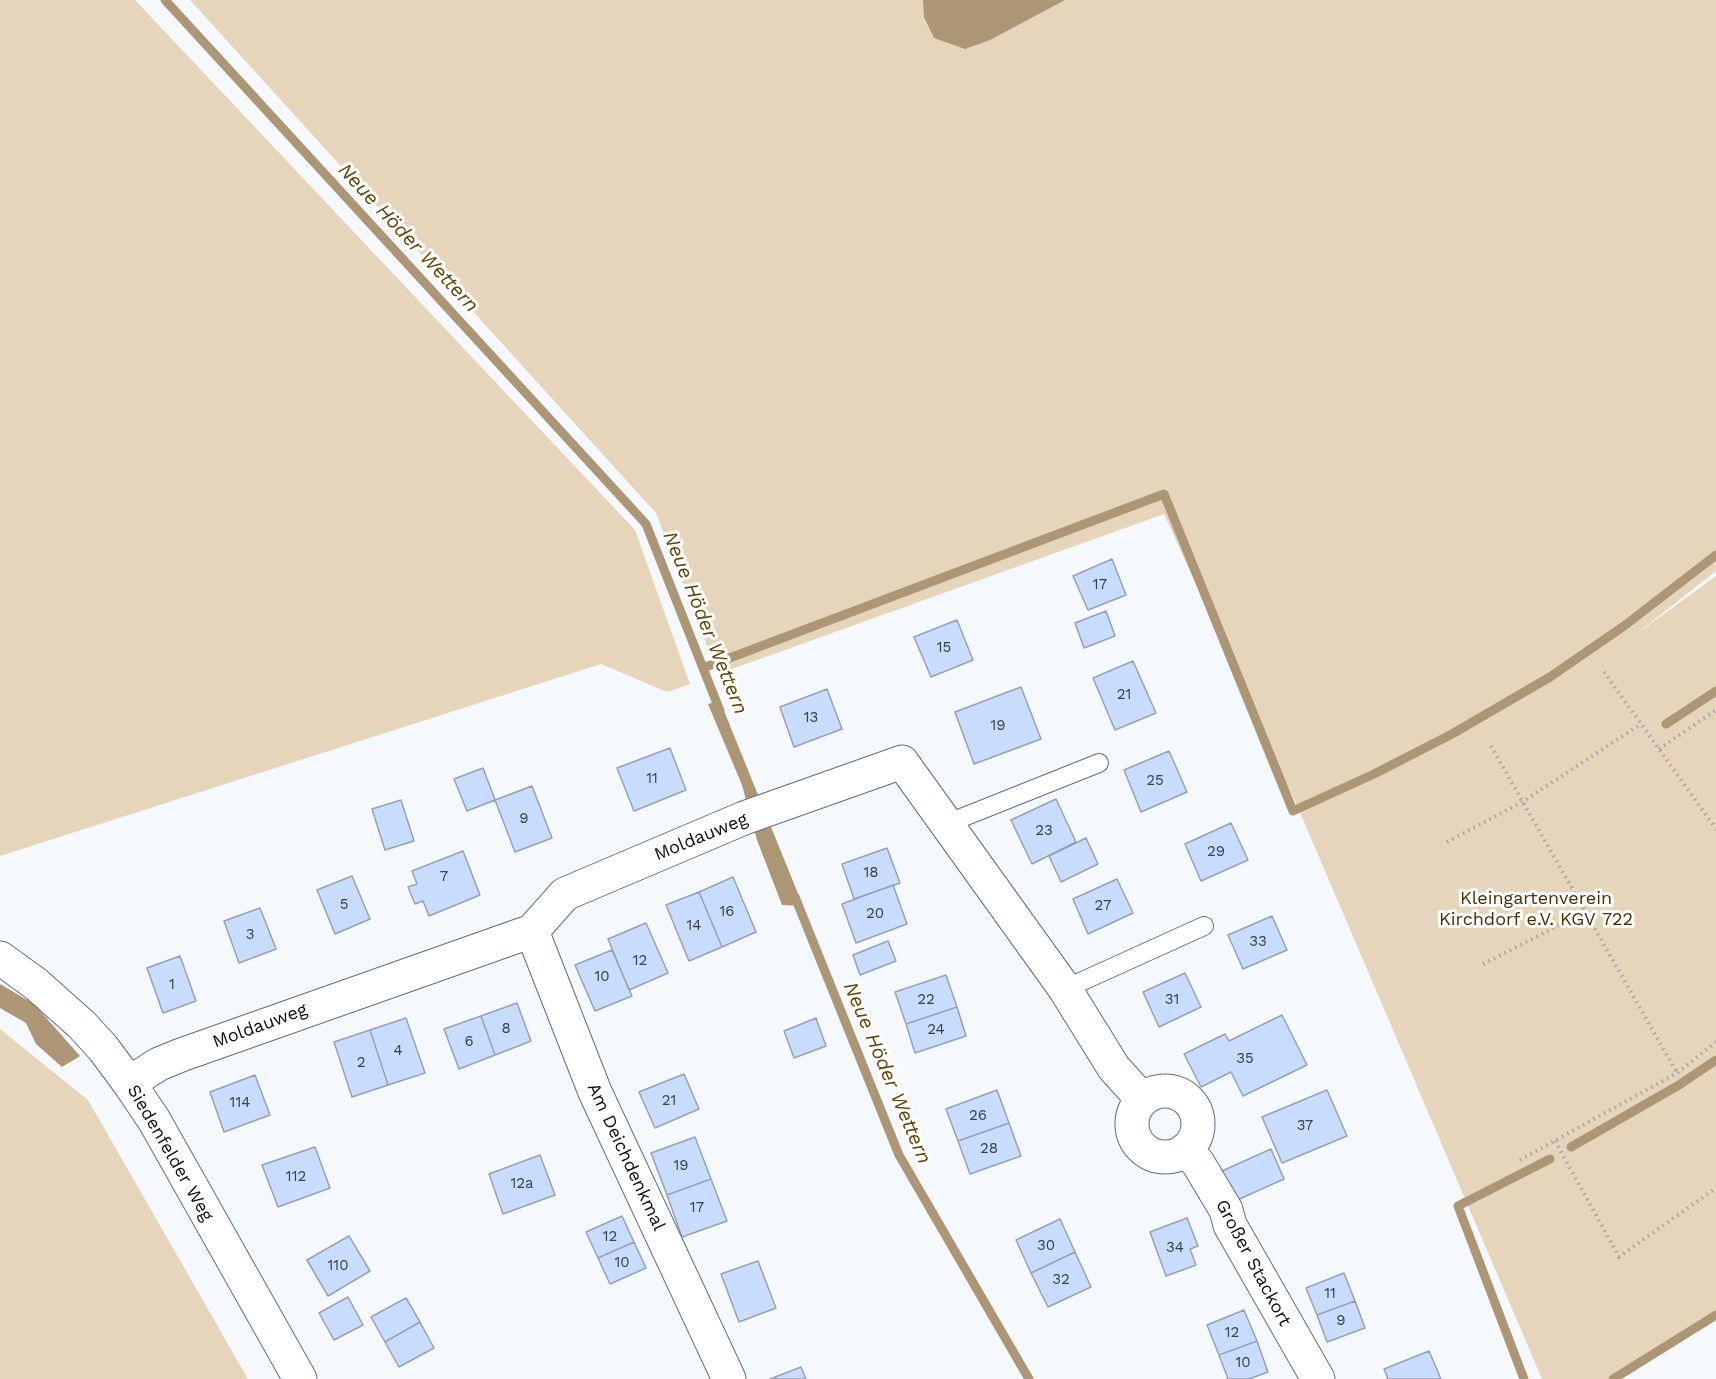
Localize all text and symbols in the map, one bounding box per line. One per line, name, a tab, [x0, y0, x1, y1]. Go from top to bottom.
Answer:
water label: Neue Höder Wettern	[333, 158, 483, 318]
water label: Neue Höder Wettern	[657, 528, 753, 718]
house number: 17	[1093, 576, 1107, 594]
house number: 15	[937, 639, 951, 657]
house number: 21	[1117, 686, 1131, 704]
house number: 13	[804, 709, 818, 727]
house number: 19	[990, 717, 1006, 735]
house number: 11	[646, 770, 658, 788]
house number: 25	[1146, 772, 1164, 790]
street label: Moldauweg	[651, 808, 751, 866]
house number: 9	[519, 810, 529, 828]
house number: 23	[1035, 822, 1053, 840]
house number: 29	[1207, 843, 1225, 861]
house number: 18	[863, 864, 879, 882]
house number: 7	[440, 868, 448, 886]
park label: Kleingartenverein Kirchdorf e.V. KGV 722	[1439, 888, 1633, 930]
house number: 5	[340, 896, 348, 914]
house number: 27	[1095, 897, 1111, 915]
house number: 16	[720, 903, 734, 921]
house number: 20	[866, 905, 884, 923]
house number: 14	[686, 917, 702, 935]
house number: 3	[246, 926, 254, 944]
house number: 33	[1249, 933, 1267, 951]
house number: 12	[633, 952, 647, 970]
house number: 10	[594, 968, 610, 986]
house number: 1	[169, 976, 175, 994]
water label: Neue Höder Wettern	[838, 979, 936, 1167]
house number: 22	[917, 991, 935, 1009]
house number: 31	[1165, 991, 1179, 1009]
street label: Moldauweg	[210, 999, 310, 1053]
house number: 8	[501, 1020, 511, 1038]
house number: 24	[927, 1021, 945, 1039]
house number: 6	[464, 1033, 474, 1051]
house number: 4	[393, 1042, 403, 1060]
house number: 35	[1236, 1050, 1254, 1068]
house number: 2	[357, 1054, 365, 1072]
street label: Am Deichdenkmal	[582, 1080, 670, 1234]
street label: Siedenfelder Weg	[122, 1081, 218, 1225]
house number: 21	[662, 1092, 676, 1110]
house number: 114	[230, 1094, 250, 1112]
house number: 26	[969, 1107, 987, 1125]
house number: 37	[1297, 1117, 1313, 1135]
house number: 28	[980, 1140, 998, 1158]
house number: 19	[673, 1157, 689, 1175]
house number: 112	[286, 1168, 306, 1186]
house number: 12a	[510, 1175, 534, 1193]
street label: Großer Stackort	[1211, 1196, 1295, 1330]
house number: 17	[690, 1199, 704, 1217]
house number: 12	[603, 1228, 617, 1246]
house number: 30	[1037, 1237, 1055, 1255]
house number: 34	[1166, 1239, 1184, 1257]
house number: 10	[614, 1254, 630, 1272]
house number: 110	[327, 1257, 349, 1275]
house number: 32	[1052, 1271, 1070, 1289]
house number: 11	[1324, 1285, 1336, 1303]
house number: 9	[1336, 1312, 1346, 1330]
house number: 12	[1225, 1324, 1239, 1342]
house number: 10	[1235, 1354, 1251, 1372]

